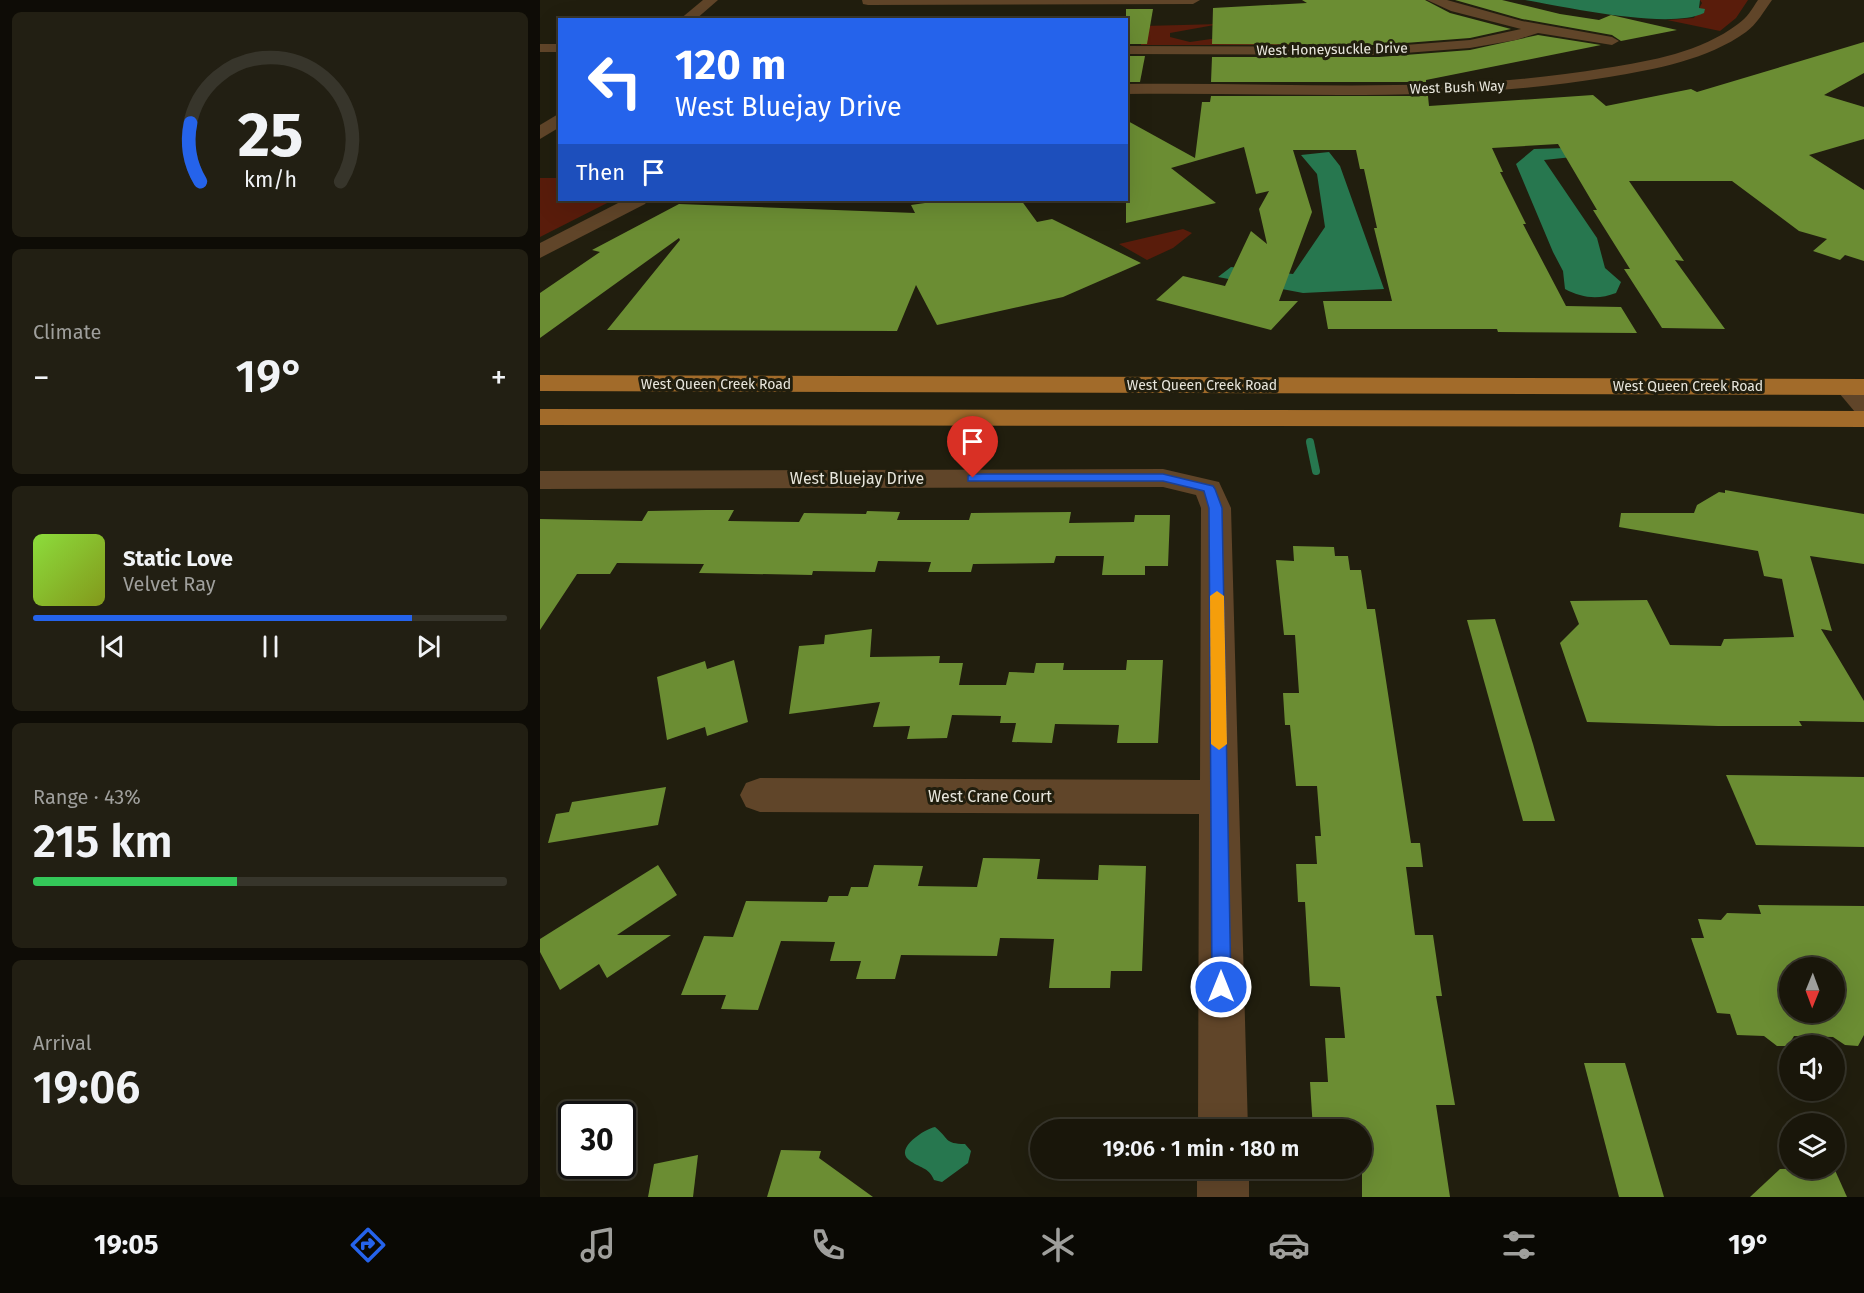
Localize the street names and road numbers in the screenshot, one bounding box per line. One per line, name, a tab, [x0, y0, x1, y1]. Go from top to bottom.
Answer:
street label: West Honeysuckle Drive	[1256, 40, 1408, 59]
street label: West Bush Way	[1409, 77, 1505, 98]
street label: West Queen Creek Road	[641, 376, 791, 393]
street label: West Queen Creek Road	[1127, 377, 1277, 394]
street label: West Queen Creek Road	[1613, 378, 1763, 395]
street label: West Bluejay Drive	[790, 469, 924, 488]
street label: West Crane Court	[928, 787, 1052, 806]

